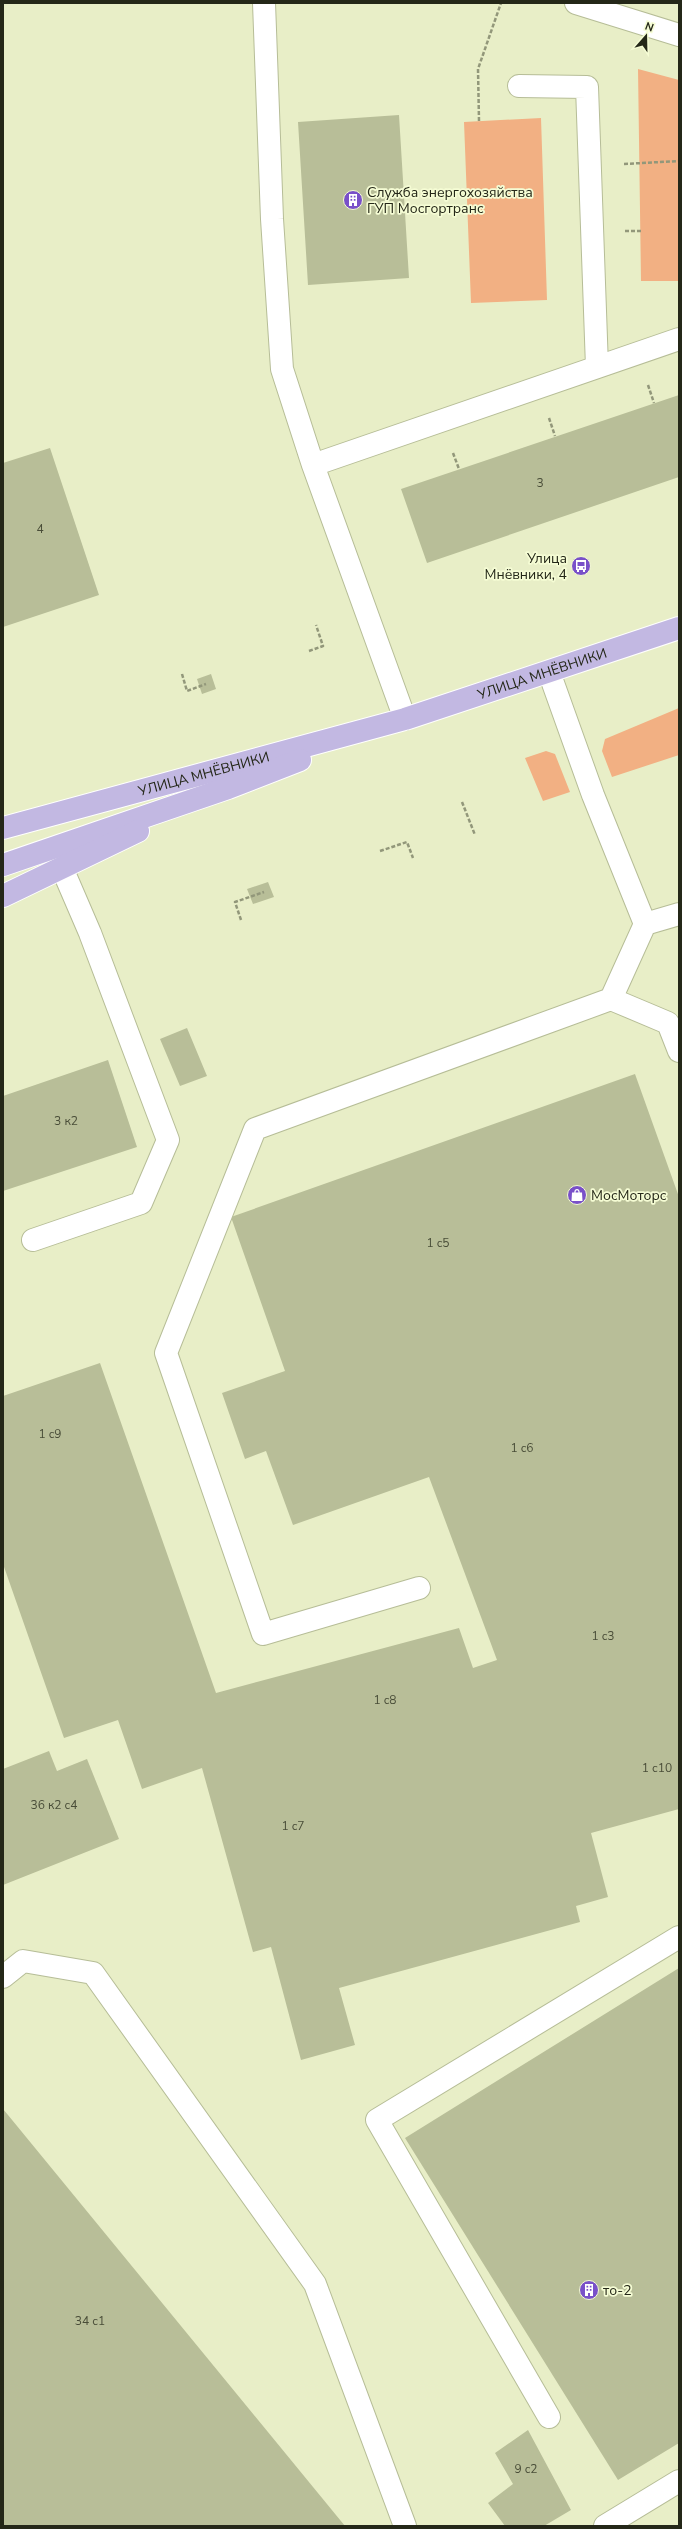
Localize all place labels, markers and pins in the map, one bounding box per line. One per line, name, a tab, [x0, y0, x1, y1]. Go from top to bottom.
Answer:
place label: Служба энергохозяйства ГУП Мосгортранс	[367, 183, 533, 218]
building icon: Служба энергохозяйства ГУП Мосгортранс	[342, 189, 364, 211]
place label: Улица Мнёвники, 4	[484, 549, 567, 584]
bus stop icon: Улица Мнёвники, 4	[570, 555, 592, 577]
shop icon: МосМоторс	[566, 1184, 588, 1206]
place label: МосМоторс	[591, 1186, 667, 1205]
building icon: то-2	[578, 2279, 600, 2301]
place label: то-2	[603, 2281, 632, 2300]

